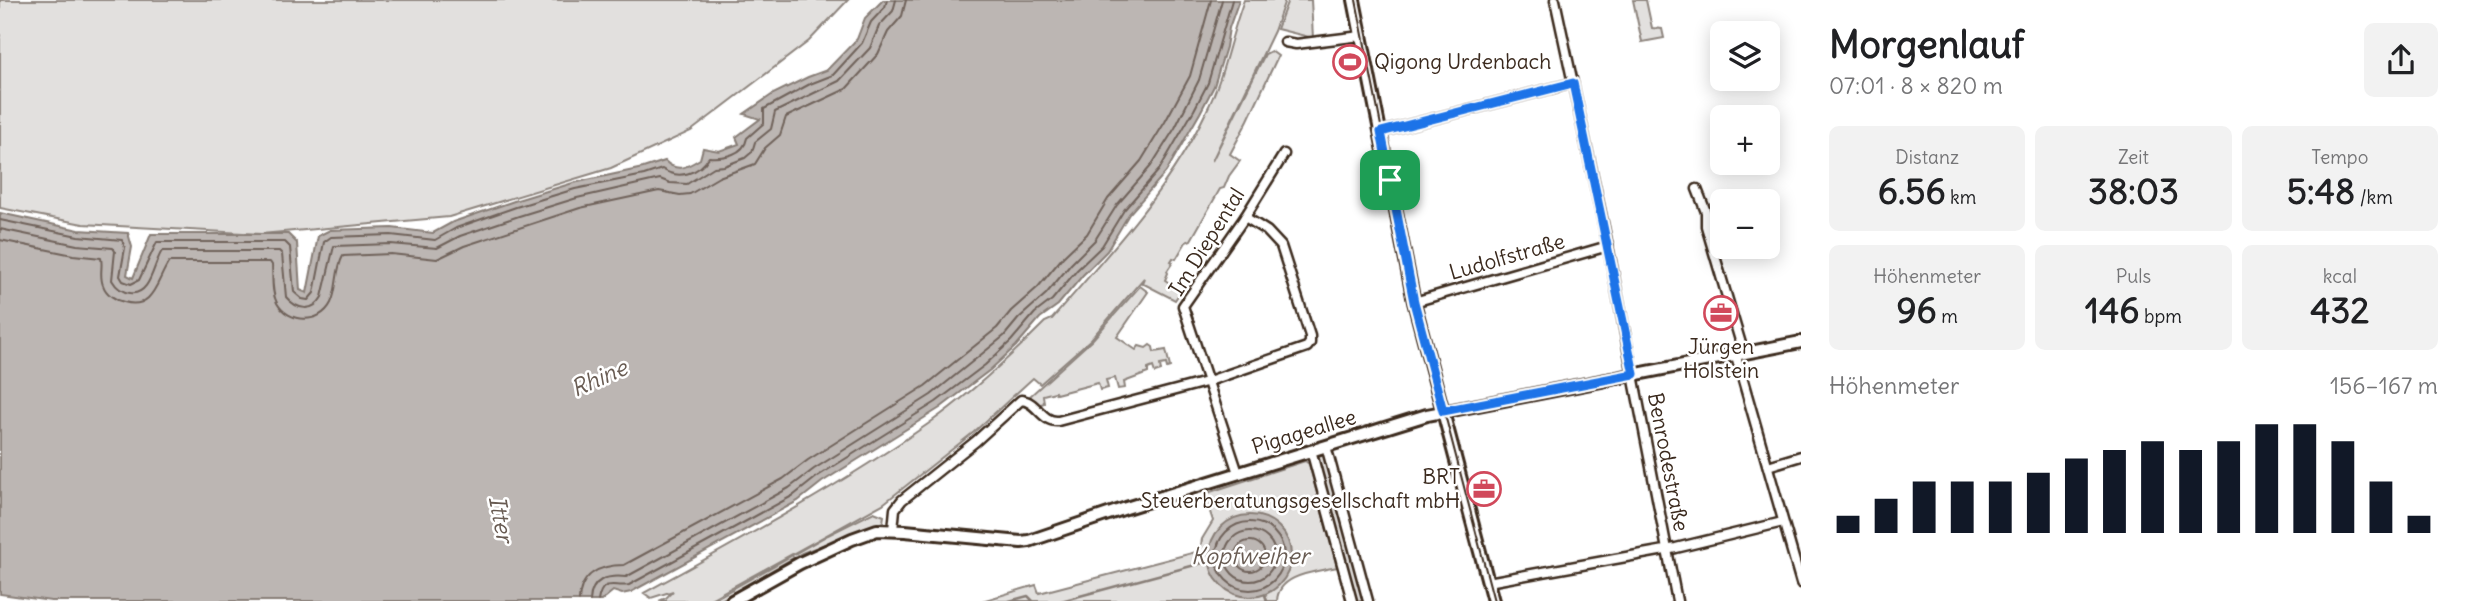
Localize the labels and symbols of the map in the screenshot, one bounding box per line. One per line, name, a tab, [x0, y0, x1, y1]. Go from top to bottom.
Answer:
sports icon: Qigong Urdenbach	[1331, 43, 1369, 81]
place label: Qigong Urdenbach	[1374, 48, 1551, 75]
pin	[1360, 150, 1420, 210]
street label: Im Diepental	[1163, 183, 1250, 301]
street label: Ludolfstraße	[1446, 227, 1568, 286]
office icon: Jürgen Holstein	[1702, 294, 1740, 332]
place label: Jürgen Holstein	[1683, 333, 1759, 384]
water label: Rhine	[566, 352, 633, 403]
street label: Benrodestraße	[1642, 390, 1695, 534]
street label: Pigageallee	[1248, 403, 1359, 460]
place label: BRT Steuerberatungsgesellschaft mbH	[1141, 463, 1460, 514]
office icon: BRT Steuerberatungsgesellschaft mbH	[1465, 470, 1503, 508]
water label: Itter	[483, 493, 521, 547]
water label: Kopfweiher	[1191, 541, 1312, 570]

